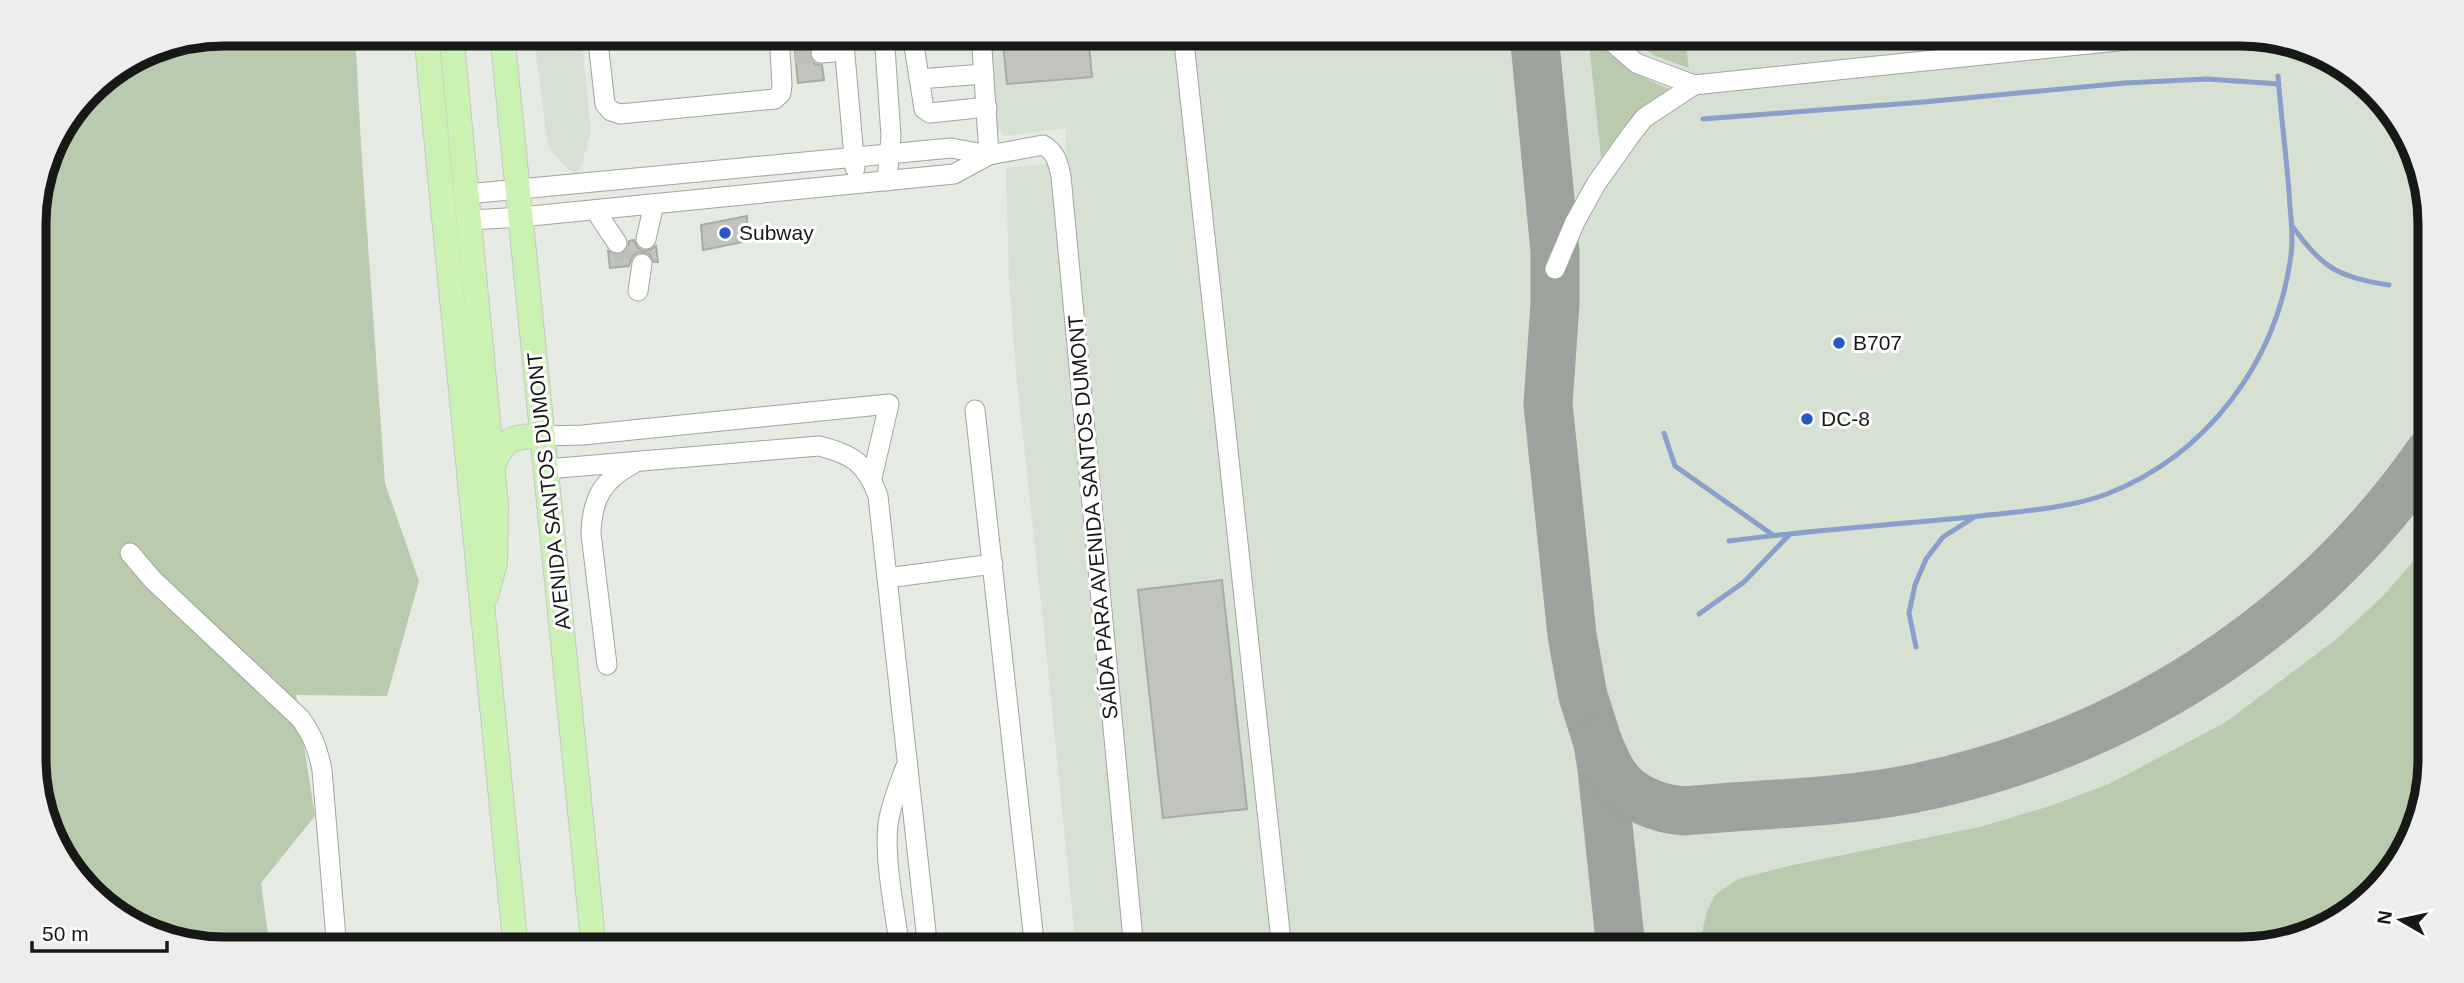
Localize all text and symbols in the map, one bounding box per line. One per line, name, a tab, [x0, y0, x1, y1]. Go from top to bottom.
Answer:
place label: Subway	[739, 221, 814, 244]
marker: Subway	[717, 225, 733, 241]
street label: SAÍDA PARA AVENIDA SANTOS DUMONT	[1063, 314, 1122, 720]
place label: B707	[1853, 331, 1902, 354]
marker: B707	[1831, 335, 1847, 351]
street label: AVENIDA SANTOS DUMONT	[522, 351, 575, 631]
place label: DC-8	[1821, 407, 1870, 430]
marker: DC-8	[1799, 411, 1815, 427]
north arrow	[2366, 885, 2436, 955]
scale bar	[32, 909, 166, 953]
text: N	[2373, 909, 2396, 926]
text: 50 m	[42, 922, 89, 945]

